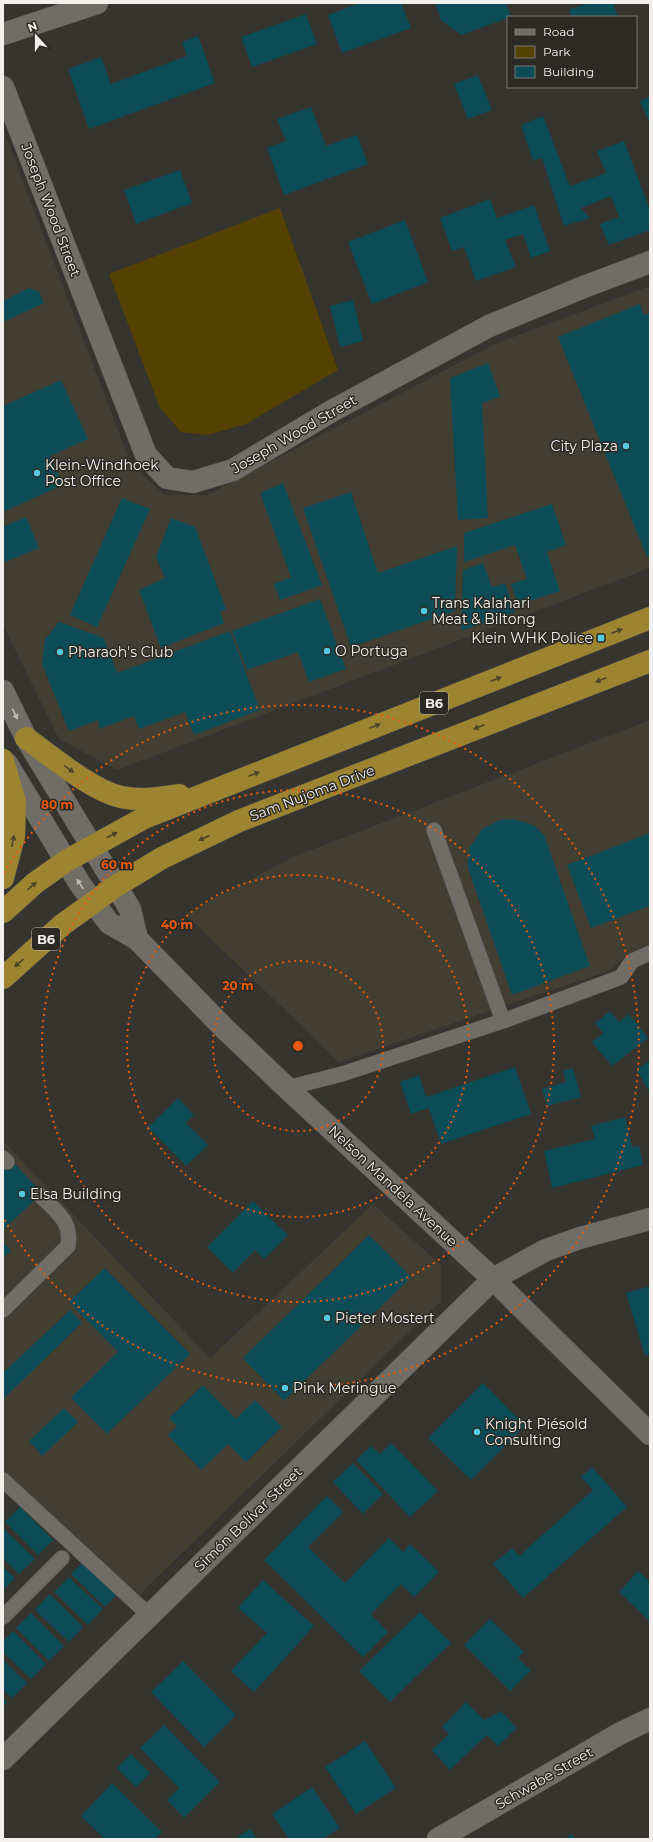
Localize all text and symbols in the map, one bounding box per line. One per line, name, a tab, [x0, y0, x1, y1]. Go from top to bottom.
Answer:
north arrow	[16, 16, 56, 56]
legend	[507, 16, 637, 88]
text: N	[26, 19, 39, 35]
text: Road	[543, 24, 574, 39]
text: Park	[543, 44, 571, 59]
text: Building	[543, 64, 594, 79]
street label: Joseph Wood Street	[17, 140, 85, 280]
street label: Joseph Wood Street	[227, 391, 360, 478]
place label: City Plaza	[550, 437, 618, 455]
marker: City Plaza	[621, 441, 631, 451]
place label: Klein-Windhoek Post Office	[45, 456, 159, 490]
marker: Klein-Windhoek Post Office	[32, 468, 42, 478]
place label: Trans Kalahari Meat & Biltong	[432, 594, 535, 628]
marker: Trans Kalahari Meat & Biltong	[419, 606, 429, 616]
one-way arrow	[612, 628, 624, 634]
place label: Klein WHK Police	[471, 629, 593, 647]
marker: Klein WHK Police	[596, 633, 606, 643]
place label: O Portuga	[335, 642, 408, 660]
place label: Pharaoh's Club	[68, 643, 173, 661]
marker: O Portuga	[322, 646, 332, 656]
marker: Pharaoh's Club	[55, 647, 65, 657]
one-way arrow	[491, 675, 503, 681]
one-way arrow	[594, 678, 606, 684]
road number: B6	[420, 692, 448, 714]
one-way arrow	[12, 709, 18, 720]
one-way arrow	[370, 723, 382, 729]
one-way arrow	[473, 725, 485, 731]
street label: Sam Nujoma Drive	[247, 761, 377, 825]
one-way arrow	[64, 765, 75, 773]
one-way arrow	[249, 770, 261, 776]
text: 80 m	[41, 797, 73, 812]
one-way arrow	[106, 832, 117, 838]
one-way arrow	[10, 834, 16, 847]
one-way arrow	[198, 835, 210, 841]
text: 60 m	[101, 857, 133, 872]
one-way arrow	[76, 879, 84, 889]
one-way arrow	[27, 882, 36, 891]
text: 40 m	[161, 917, 193, 932]
road number: B6	[32, 928, 60, 950]
one-way arrow	[15, 958, 24, 967]
text: 20 m	[222, 978, 254, 993]
centre of rings	[291, 1039, 305, 1053]
street label: Nelson Mandela Avenue	[325, 1121, 461, 1251]
place label: Elsa Building	[30, 1185, 122, 1203]
marker: Elsa Building	[17, 1189, 27, 1199]
place label: Pieter Mostert	[335, 1309, 435, 1327]
marker: Pieter Mostert	[322, 1313, 332, 1323]
place label: Pink Meringue	[293, 1379, 396, 1397]
marker: Pink Meringue	[280, 1383, 290, 1393]
place label: Knight Piésold Consulting	[485, 1415, 588, 1449]
marker: Knight Piésold Consulting	[472, 1427, 482, 1437]
street label: Simón Bolívar Street	[190, 1463, 306, 1575]
street label: Schwabe Street	[492, 1743, 596, 1813]

